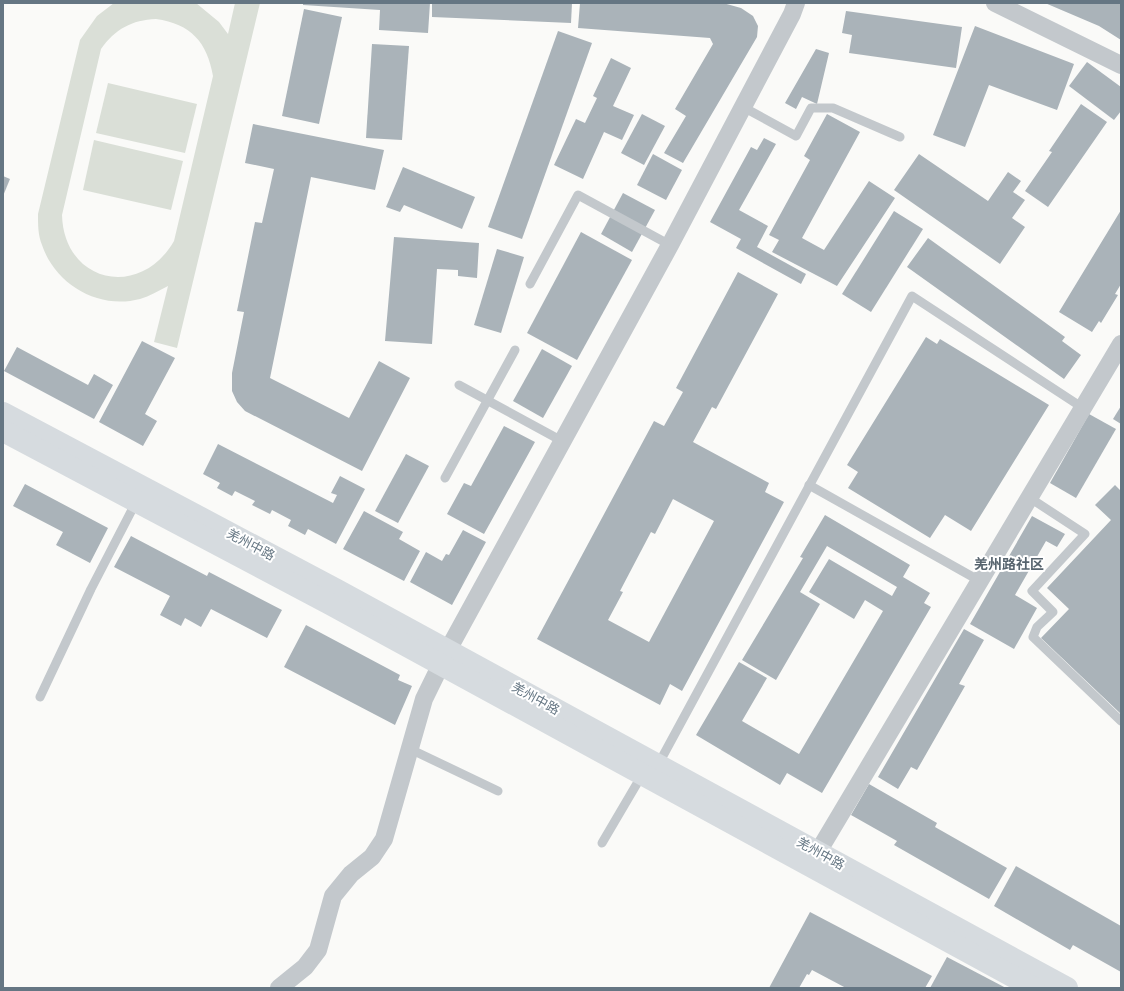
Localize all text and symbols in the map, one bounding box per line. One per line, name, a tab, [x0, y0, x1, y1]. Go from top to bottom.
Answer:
street label: 羌州中路	[224, 526, 277, 563]
district label: 羌州路社区	[974, 556, 1044, 573]
street label: 羌州中路	[509, 679, 562, 718]
street label: 羌州中路	[794, 834, 847, 873]

